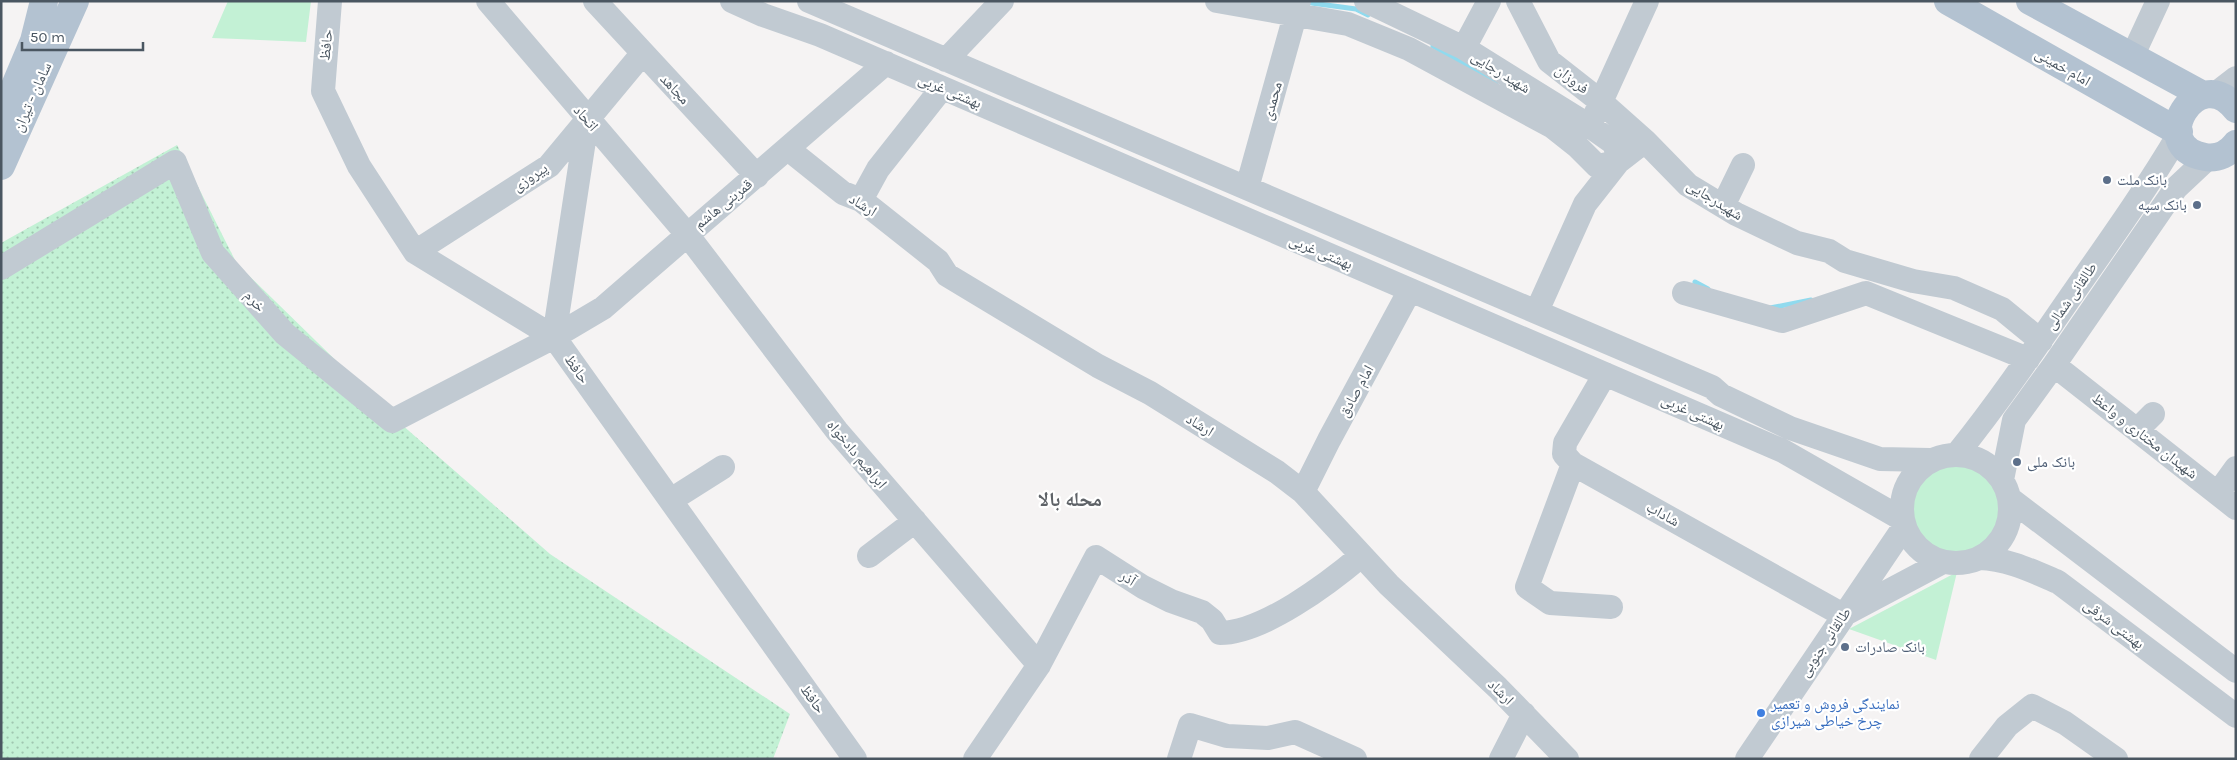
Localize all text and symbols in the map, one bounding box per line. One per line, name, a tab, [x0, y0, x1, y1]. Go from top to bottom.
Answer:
scale bar	[22, 20, 144, 52]
text: 50 m	[30, 28, 65, 46]
street label: حافظ	[316, 28, 336, 61]
street label: امام خمینی	[2032, 44, 2094, 91]
street label: شهید رجایی	[1468, 47, 1534, 98]
street label: سامان - تیران	[9, 59, 56, 135]
street label: فروزان	[1551, 60, 1592, 98]
street label: مجاهد	[656, 70, 694, 108]
street label: بهشتی غربی	[915, 70, 984, 113]
street label: محمدی	[1258, 79, 1287, 123]
street label: اتحاد	[570, 101, 602, 135]
street label: پیروزی	[509, 159, 552, 196]
place label: بانک ملت	[2117, 171, 2167, 189]
marker: بانک ملت	[2101, 174, 2113, 186]
street label: قمربنی هاشم	[690, 175, 757, 234]
street label: شهیدرجایی	[1683, 176, 1746, 225]
street label: ارشاد	[846, 190, 880, 220]
place label: بانک سپه	[2138, 196, 2187, 214]
marker: بانک سپه	[2191, 199, 2203, 211]
street label: بهشتی غربی	[1286, 231, 1355, 274]
street label: طالقانی شمالی	[2041, 259, 2102, 334]
street label: خرم	[240, 286, 270, 317]
street label: حافظ	[561, 351, 594, 387]
street label: امام صادق	[1334, 362, 1378, 421]
street label: شهیدان مختاری و واعظ	[2088, 389, 2201, 484]
street label: بهشتی غربی	[1658, 390, 1727, 435]
street label: ارشاد	[1183, 410, 1217, 440]
street label: ابراهیم دادخواه	[822, 416, 891, 493]
place label: بانک ملی	[2027, 453, 2075, 472]
marker: بانک ملی	[2011, 456, 2023, 468]
district label: محله بالا	[1038, 488, 1102, 511]
street label: شاداب	[1643, 498, 1683, 530]
street label: آذر	[1116, 566, 1140, 590]
street label: بهشتی شرقی	[2079, 595, 2148, 654]
street label: طالقانی جنوبی	[1795, 604, 1856, 681]
place label: بانک صادرات	[1855, 638, 1925, 656]
marker: بانک صادرات	[1839, 641, 1851, 653]
street label: ارشاد	[1484, 675, 1518, 709]
street label: حافظ	[797, 681, 830, 717]
place label: نمایندگی فروش و تعمیر چرخ خیاطی شیرازی	[1770, 695, 1900, 731]
marker: نمایندگی فروش و تعمیر چرخ خیاطی شیرازی	[1755, 707, 1767, 719]

